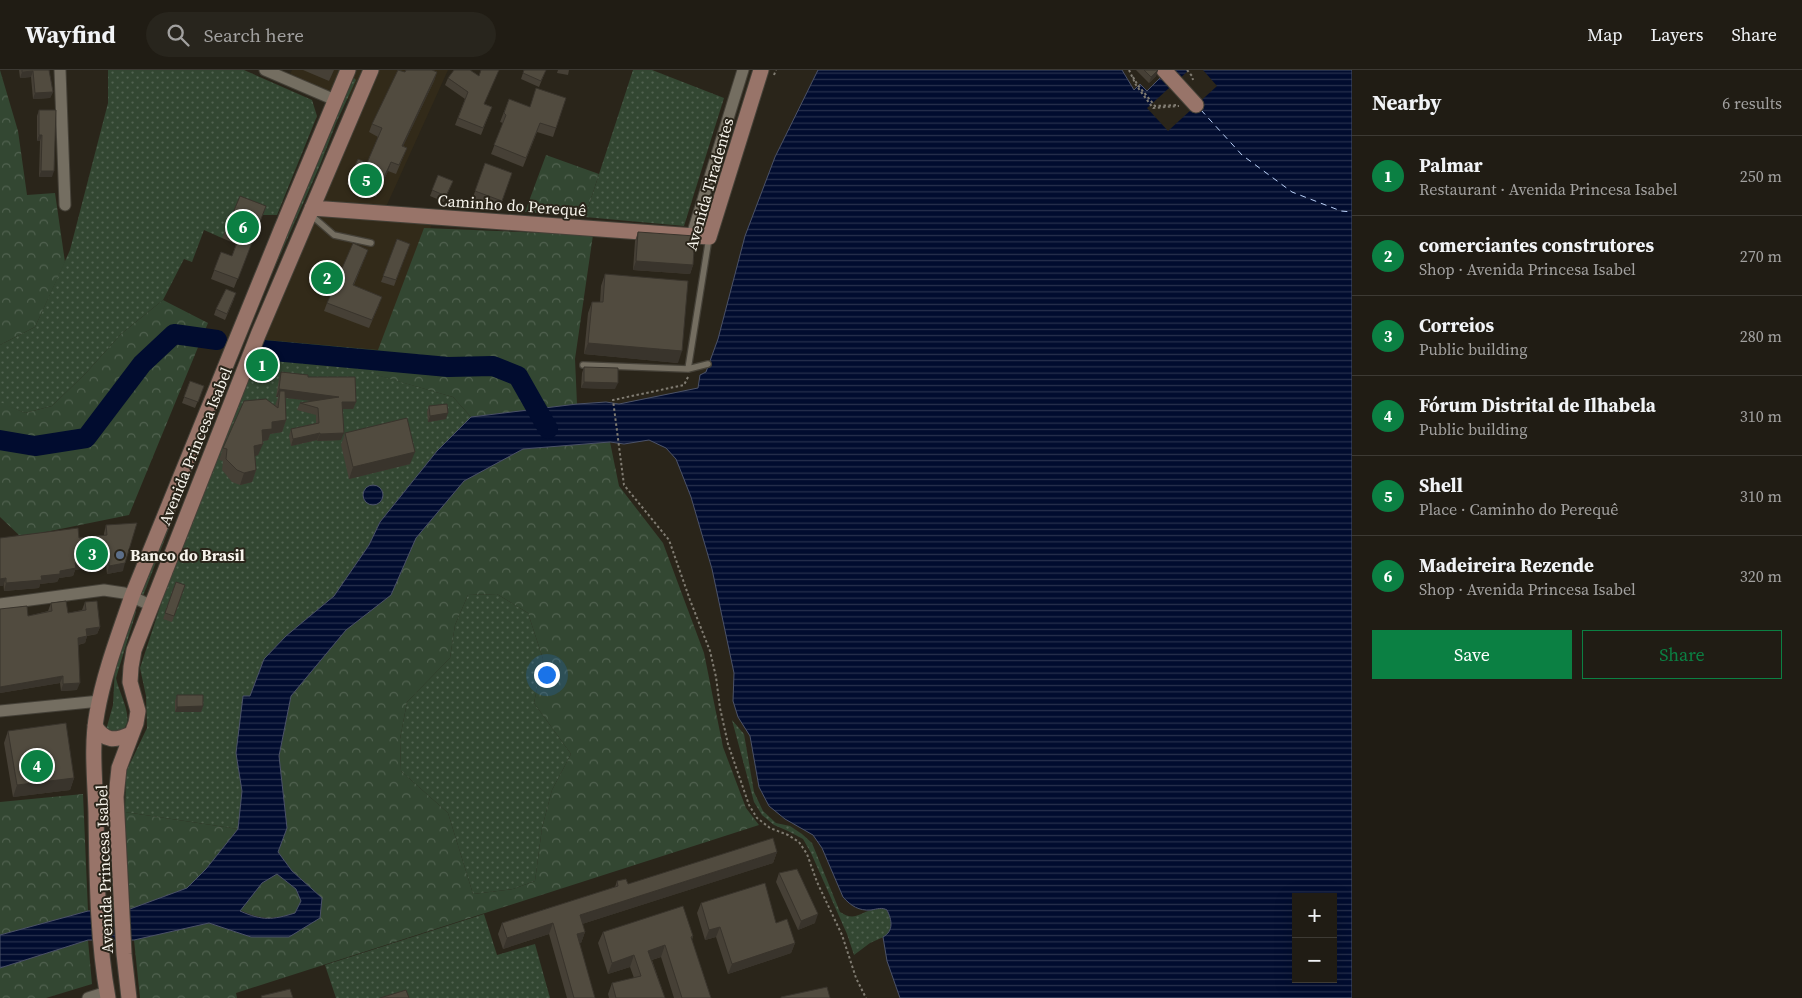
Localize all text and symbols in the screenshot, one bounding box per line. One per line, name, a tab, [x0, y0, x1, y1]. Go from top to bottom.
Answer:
search box	[146, 12, 496, 57]
text: Wayfind	[25, 18, 116, 51]
icon: search	[164, 21, 192, 49]
text: Search here	[204, 22, 304, 48]
text: Map	[1587, 22, 1622, 47]
text: Layers	[1650, 22, 1703, 47]
text: Share	[1731, 22, 1777, 47]
text: Nearby	[1372, 88, 1442, 117]
text: 6 results	[1722, 92, 1782, 114]
street label: Avenida Tiradentes	[680, 115, 738, 253]
text: Palmar	[1419, 152, 1483, 178]
pin: 5	[350, 161, 382, 199]
text: 1	[1384, 165, 1392, 187]
text: 250 m	[1740, 165, 1782, 187]
text: Restaurant · Avenida Princesa Isabel	[1419, 178, 1678, 200]
street label: Caminho do Perequê	[437, 189, 587, 221]
pin: 6	[227, 208, 259, 246]
text: comerciantes construtores	[1419, 232, 1654, 258]
text: 2	[1384, 245, 1392, 267]
text: 270 m	[1740, 245, 1782, 267]
text: Shop · Avenida Princesa Isabel	[1419, 258, 1636, 280]
pin: 2	[311, 259, 343, 297]
text: Correios	[1419, 312, 1494, 338]
text: 3	[1384, 325, 1392, 347]
text: 280 m	[1740, 325, 1782, 347]
text: Public building	[1419, 338, 1528, 360]
pin: 1	[246, 346, 278, 384]
street label: Avenida Princesa Isabel	[153, 363, 237, 528]
text: Fórum Distrital de Ilhabela	[1419, 392, 1656, 418]
text: 4	[1384, 405, 1392, 427]
text: 310 m	[1740, 405, 1782, 427]
text: Public building	[1419, 418, 1528, 440]
text: Shell	[1419, 472, 1463, 498]
text: 5	[1384, 485, 1392, 507]
text: 310 m	[1740, 485, 1782, 507]
text: Place · Caminho do Perequê	[1419, 498, 1618, 520]
pin: 3	[76, 535, 108, 573]
place label: Banco do Brasil	[130, 544, 245, 566]
marker: Banco do Brasil	[114, 549, 126, 561]
text: Madeireira Rezende	[1419, 552, 1594, 578]
text: 6	[1384, 565, 1392, 587]
text: 320 m	[1740, 565, 1782, 587]
text: Shop · Avenida Princesa Isabel	[1419, 578, 1636, 600]
button: Save	[1372, 630, 1572, 679]
button: Share	[1582, 630, 1782, 679]
your location	[534, 662, 560, 688]
pin: 4	[21, 747, 53, 785]
street label: Avenida Princesa Isabel	[90, 784, 118, 954]
map controls	[1292, 893, 1337, 983]
button: +	[1292, 893, 1337, 938]
button: −	[1292, 938, 1337, 983]

